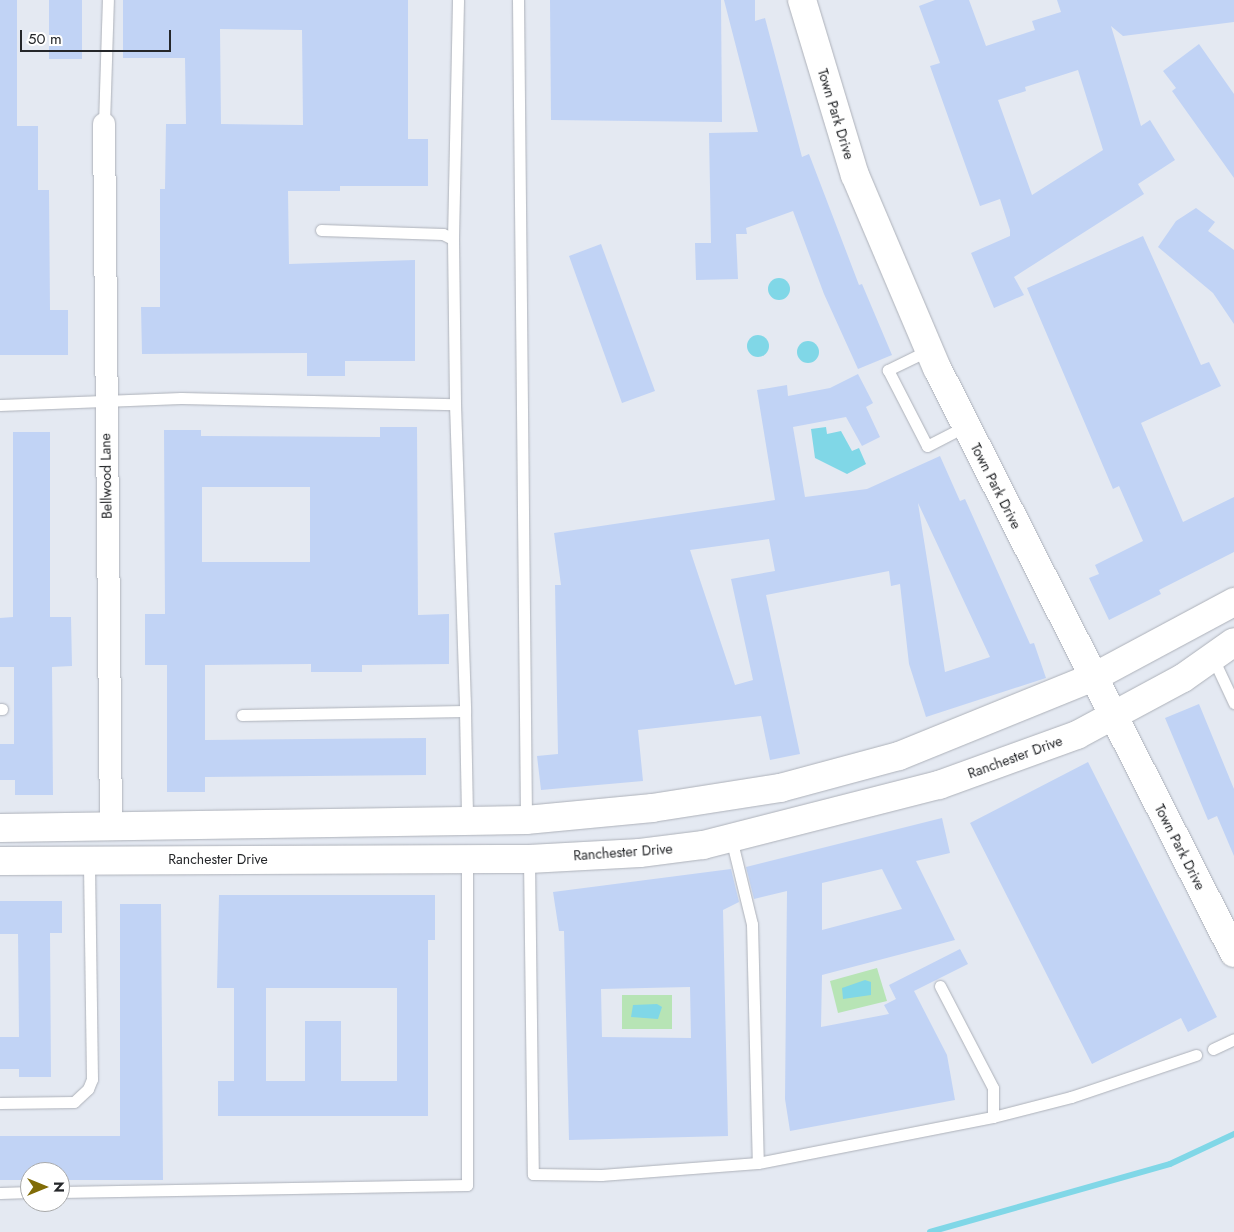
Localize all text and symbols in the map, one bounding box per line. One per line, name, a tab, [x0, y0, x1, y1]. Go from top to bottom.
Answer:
scale bar	[22, 20, 174, 52]
text: 50 m	[28, 28, 62, 50]
street label: Town Park Drive	[814, 67, 858, 161]
street label: Bellwood Lane	[97, 433, 115, 519]
street label: Town Park Drive	[967, 440, 1025, 532]
street label: Ranchester Drive	[965, 732, 1065, 782]
street label: Town Park Drive	[1151, 801, 1209, 893]
street label: Ranchester Drive	[573, 840, 673, 864]
street label: Ranchester Drive	[168, 851, 268, 867]
north arrow	[20, 1162, 70, 1212]
text: N	[49, 1181, 69, 1193]

